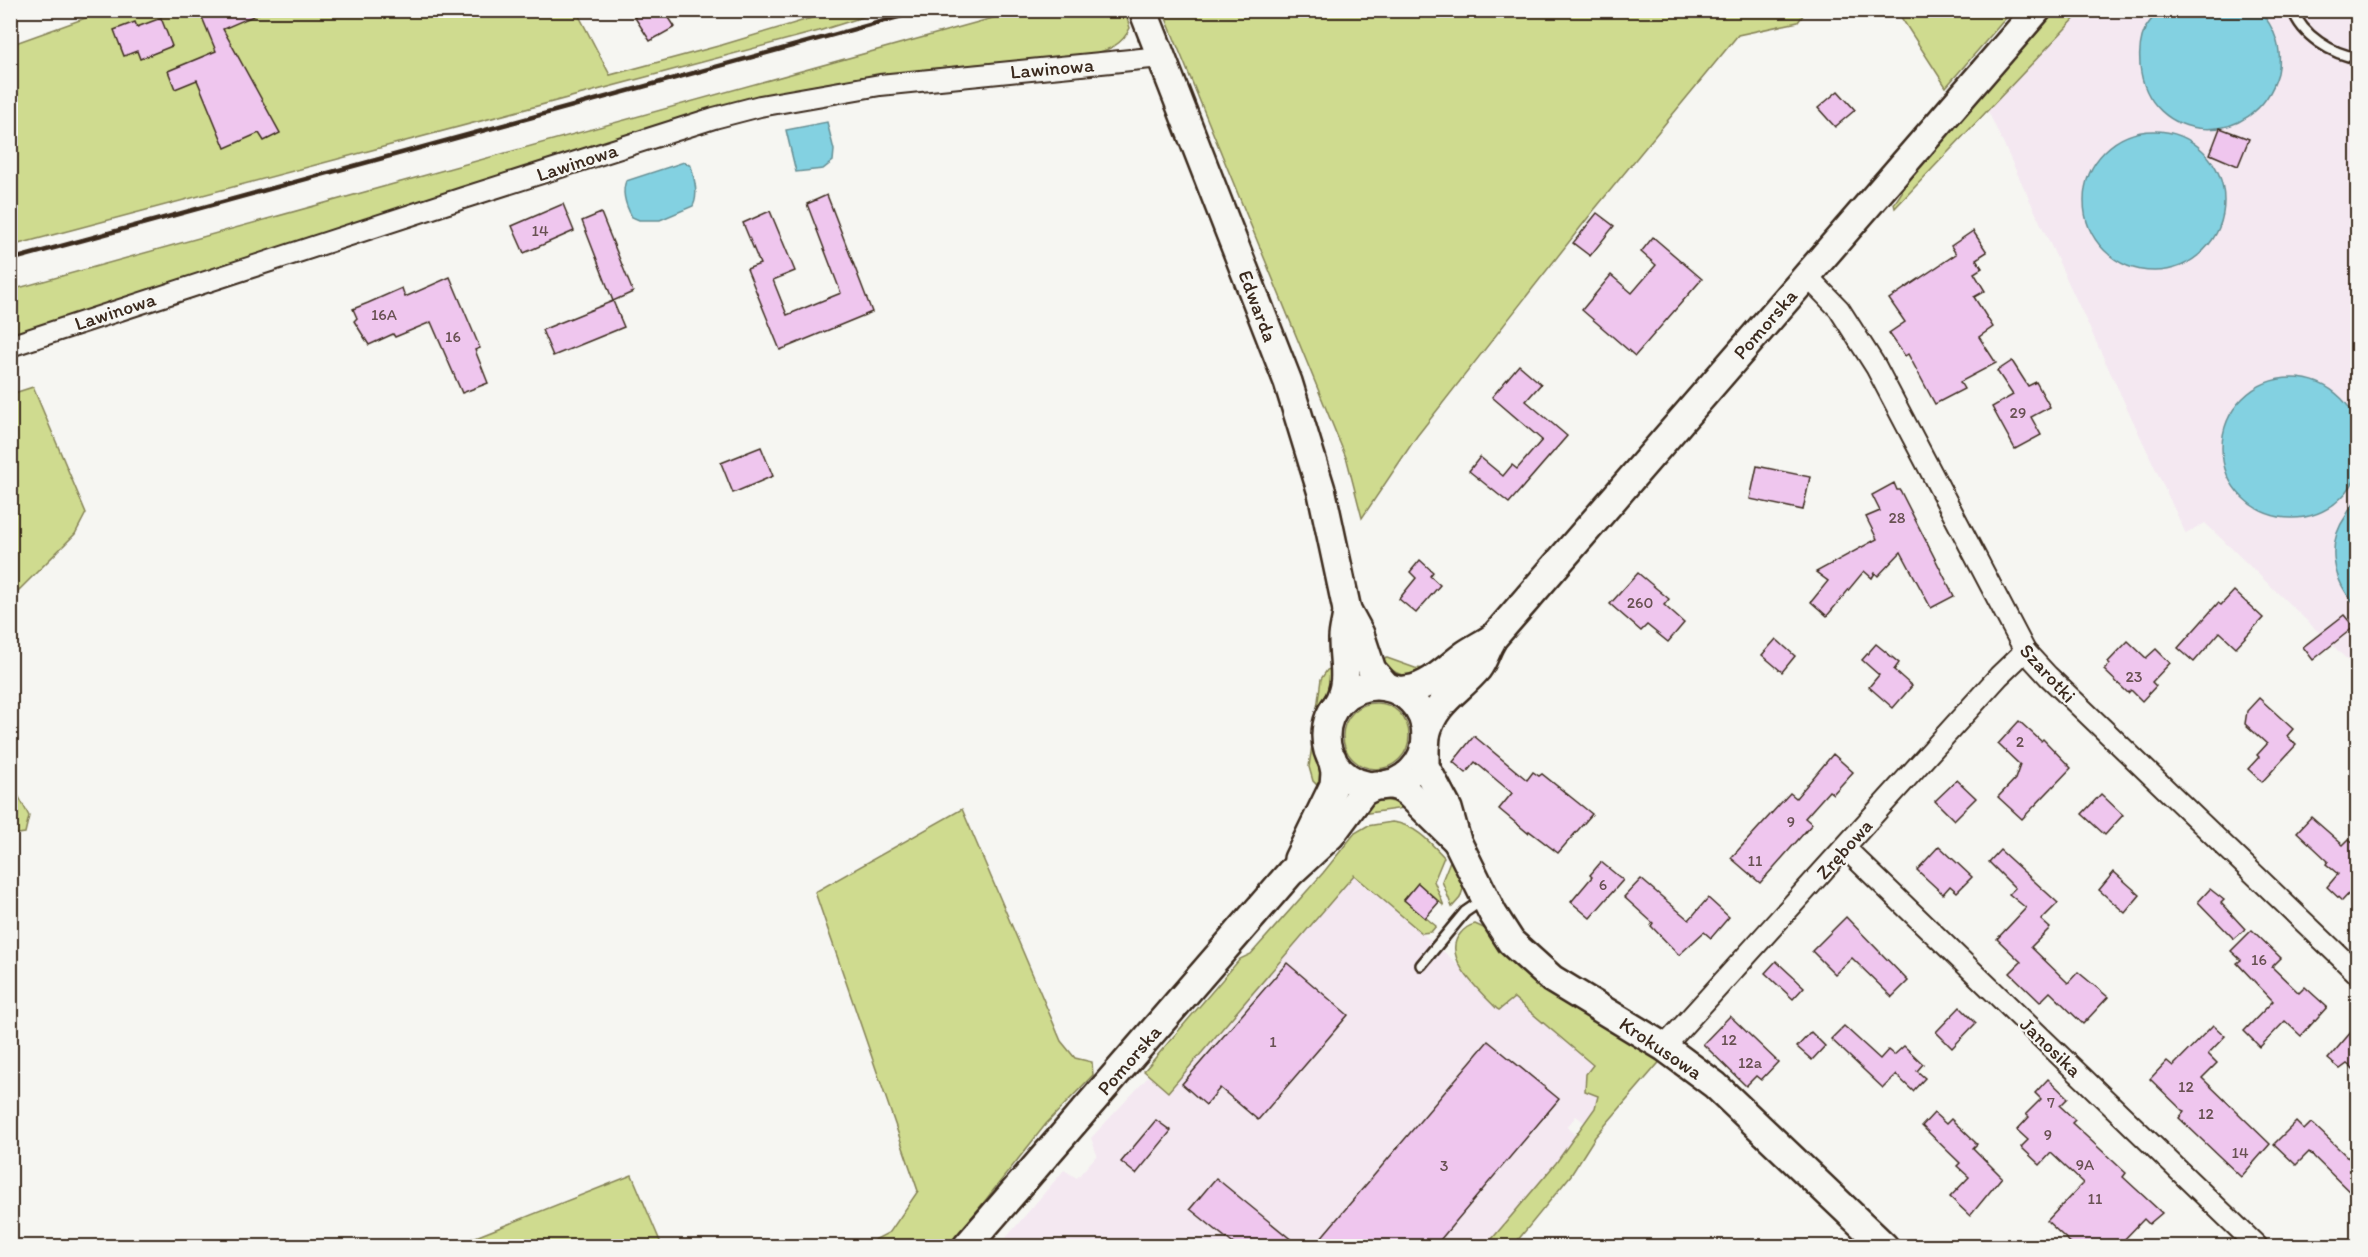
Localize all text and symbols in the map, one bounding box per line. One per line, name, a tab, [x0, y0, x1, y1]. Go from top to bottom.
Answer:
street label: Lawinowa	[1009, 52, 1096, 84]
street label: Lawinowa	[533, 137, 621, 186]
house number: 14	[531, 221, 549, 240]
street label: Edwarda	[1233, 267, 1283, 345]
street label: Pomorska	[1728, 283, 1802, 364]
street label: Lawinowa	[71, 286, 159, 335]
house number: 16A	[371, 305, 397, 324]
house number: 16	[445, 327, 461, 346]
house number: 29	[2010, 403, 2026, 422]
house number: 28	[1888, 508, 1906, 527]
house number: 260	[1627, 593, 1653, 612]
street label: Szarotki	[2015, 639, 2081, 707]
house number: 23	[2125, 667, 2143, 686]
house number: 2	[2016, 732, 2025, 751]
house number: 9	[1787, 812, 1795, 831]
street label: Zrębowa	[1811, 814, 1877, 884]
house number: 11	[1748, 851, 1763, 870]
house number: 6	[1599, 875, 1607, 894]
house number: 16	[2251, 950, 2267, 969]
street label: Krokusowa	[1615, 1011, 1708, 1085]
street label: Janosika	[2015, 1012, 2087, 1082]
street label: Pomorska	[1092, 1019, 1166, 1100]
house number: 12	[1721, 1030, 1738, 1049]
house number: 1	[1269, 1032, 1277, 1051]
house number: 12a	[1738, 1053, 1763, 1072]
house number: 12	[2178, 1077, 2195, 1096]
house number: 7	[2047, 1093, 2055, 1112]
house number: 12	[2198, 1104, 2215, 1123]
house number: 9	[2044, 1125, 2052, 1144]
house number: 14	[2231, 1143, 2249, 1162]
house number: 9A	[2076, 1155, 2094, 1174]
house number: 3	[1440, 1156, 1449, 1175]
house number: 11	[2088, 1189, 2103, 1208]

